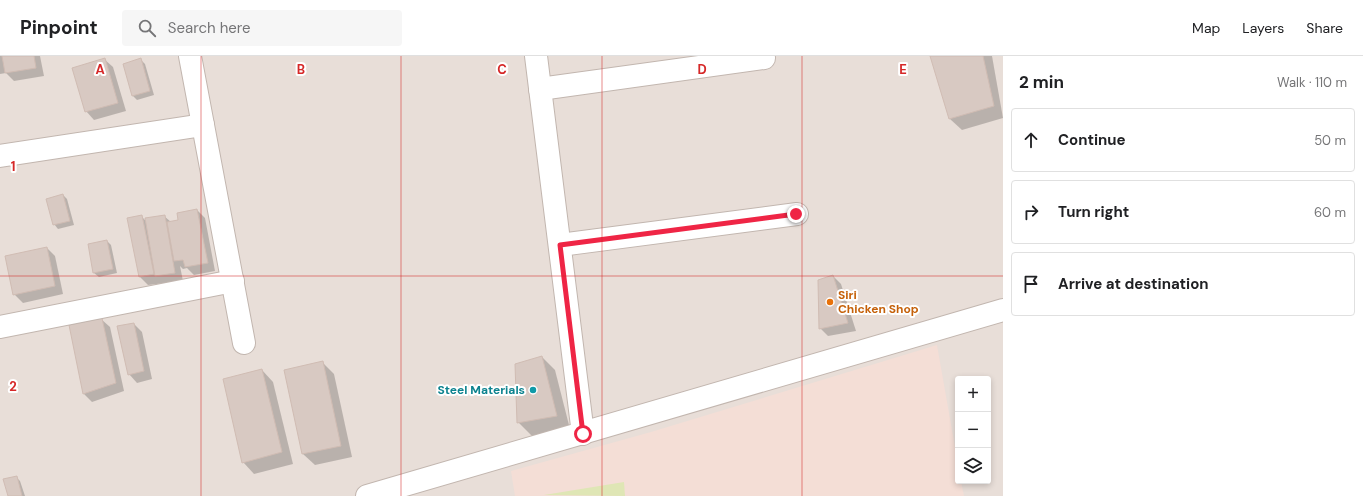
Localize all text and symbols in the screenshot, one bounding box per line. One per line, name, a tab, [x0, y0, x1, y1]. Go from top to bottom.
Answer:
search box	[122, 10, 402, 46]
text: Pinpoint	[20, 15, 98, 40]
icon: search	[136, 17, 158, 39]
text: Search here	[168, 18, 251, 38]
text: Map	[1192, 19, 1220, 37]
text: Layers	[1242, 19, 1284, 37]
text: Share	[1306, 19, 1343, 37]
text: A	[95, 61, 105, 78]
text: B	[297, 61, 305, 78]
text: C	[497, 61, 507, 78]
text: D	[697, 61, 707, 78]
text: E	[899, 61, 907, 78]
text: 2 min	[1019, 71, 1064, 93]
text: Walk · 110 m	[1277, 74, 1347, 91]
icon: ahead	[1020, 129, 1042, 151]
text: Continue	[1058, 130, 1126, 150]
text: 50 m	[1314, 132, 1346, 149]
text: 1	[11, 158, 15, 175]
icon: right	[1020, 201, 1042, 223]
text: Turn right	[1058, 202, 1129, 222]
text: 60 m	[1314, 204, 1346, 221]
route end	[787, 205, 805, 223]
icon: arrive	[1020, 273, 1042, 295]
text: Arrive at destination	[1058, 274, 1209, 294]
place label: Siri Chicken Shop	[838, 287, 919, 317]
marker: Siri Chicken Shop	[825, 297, 835, 307]
map controls	[955, 376, 991, 484]
button: +	[955, 376, 991, 412]
text: 2	[9, 378, 17, 395]
place label: Steel Materials	[438, 382, 525, 398]
marker: Steel Materials	[528, 385, 538, 395]
button: −	[955, 412, 991, 448]
route start	[574, 425, 592, 443]
button: layers	[955, 448, 991, 484]

